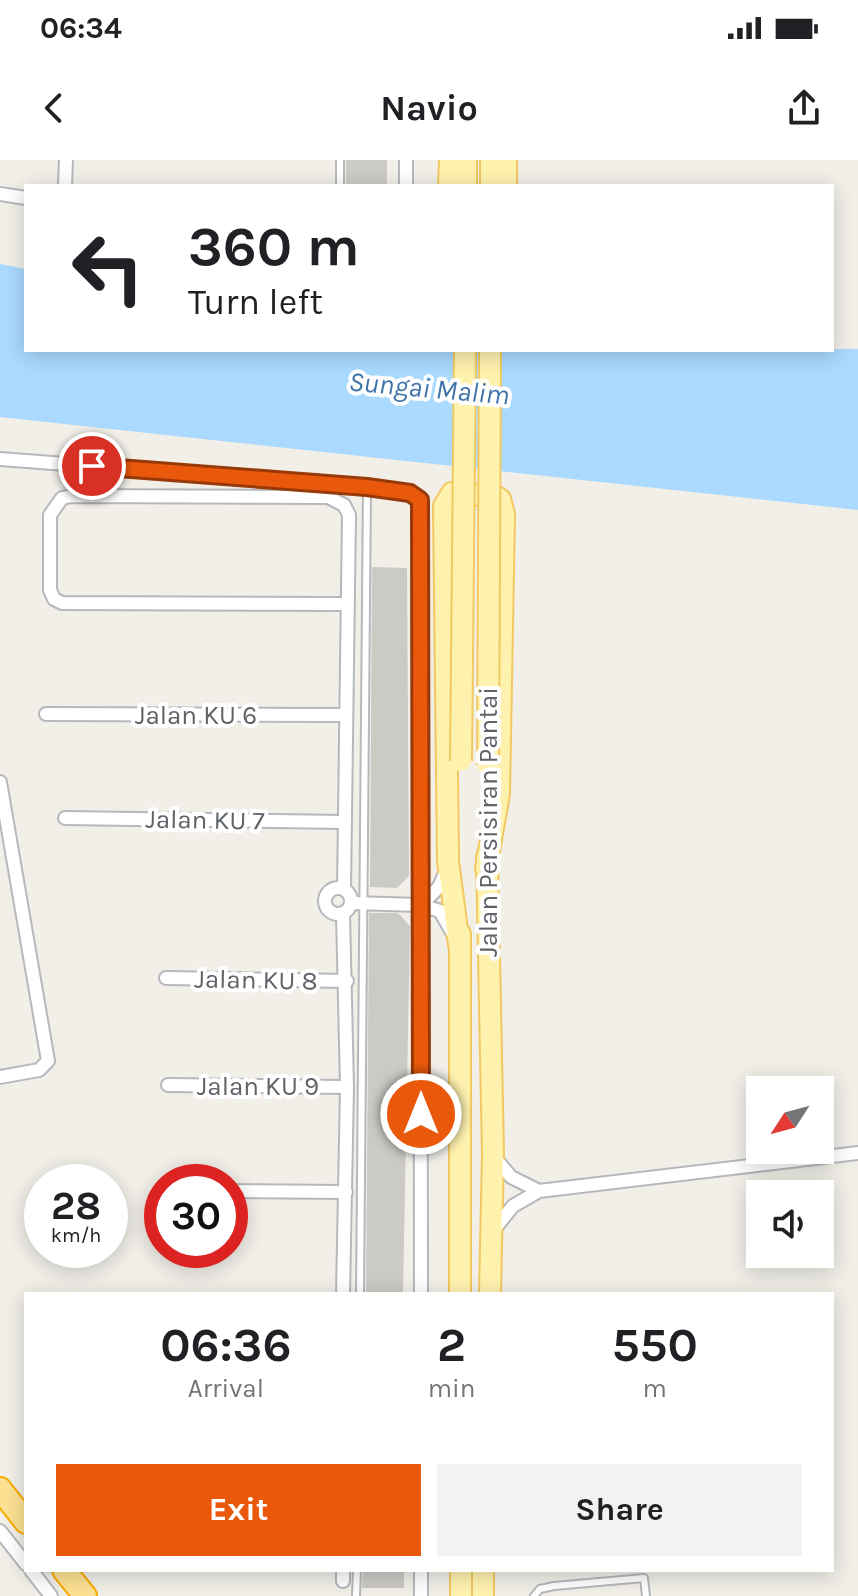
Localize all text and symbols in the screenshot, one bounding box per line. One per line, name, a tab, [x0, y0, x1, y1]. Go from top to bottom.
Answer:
text: 06:34	[40, 10, 122, 46]
icon: back	[32, 86, 76, 130]
icon: share	[782, 86, 826, 130]
text: Navio	[380, 87, 478, 129]
text: 360 m	[188, 214, 360, 279]
icon: left	[56, 216, 160, 320]
text: Turn left	[188, 281, 323, 323]
water label: Sungai Malim	[347, 365, 511, 411]
pin	[58, 432, 126, 500]
icon: arrive	[70, 444, 114, 488]
street label: Jalan Persisiran Pantai	[473, 687, 504, 957]
street label: Jalan KU 6	[135, 700, 257, 731]
street label: Jalan KU 7	[145, 803, 265, 837]
street label: Jalan KU 8	[194, 963, 318, 997]
street label: Jalan KU 9	[197, 1071, 319, 1102]
position arrow	[379, 1072, 463, 1156]
north arrow	[746, 1076, 834, 1164]
map controls	[746, 1076, 834, 1268]
speed limit sign: 30	[144, 1164, 248, 1268]
button: sound	[746, 1180, 834, 1268]
text: 28	[51, 1182, 101, 1229]
text: km/h	[51, 1224, 101, 1247]
text: 06:36	[160, 1317, 292, 1373]
text: 2	[437, 1317, 466, 1373]
text: 550	[612, 1317, 698, 1373]
text: Arrival	[188, 1373, 264, 1404]
text: min	[428, 1373, 475, 1404]
text: m	[643, 1373, 667, 1404]
button: Exit	[56, 1464, 421, 1556]
button: Share	[437, 1464, 802, 1556]

